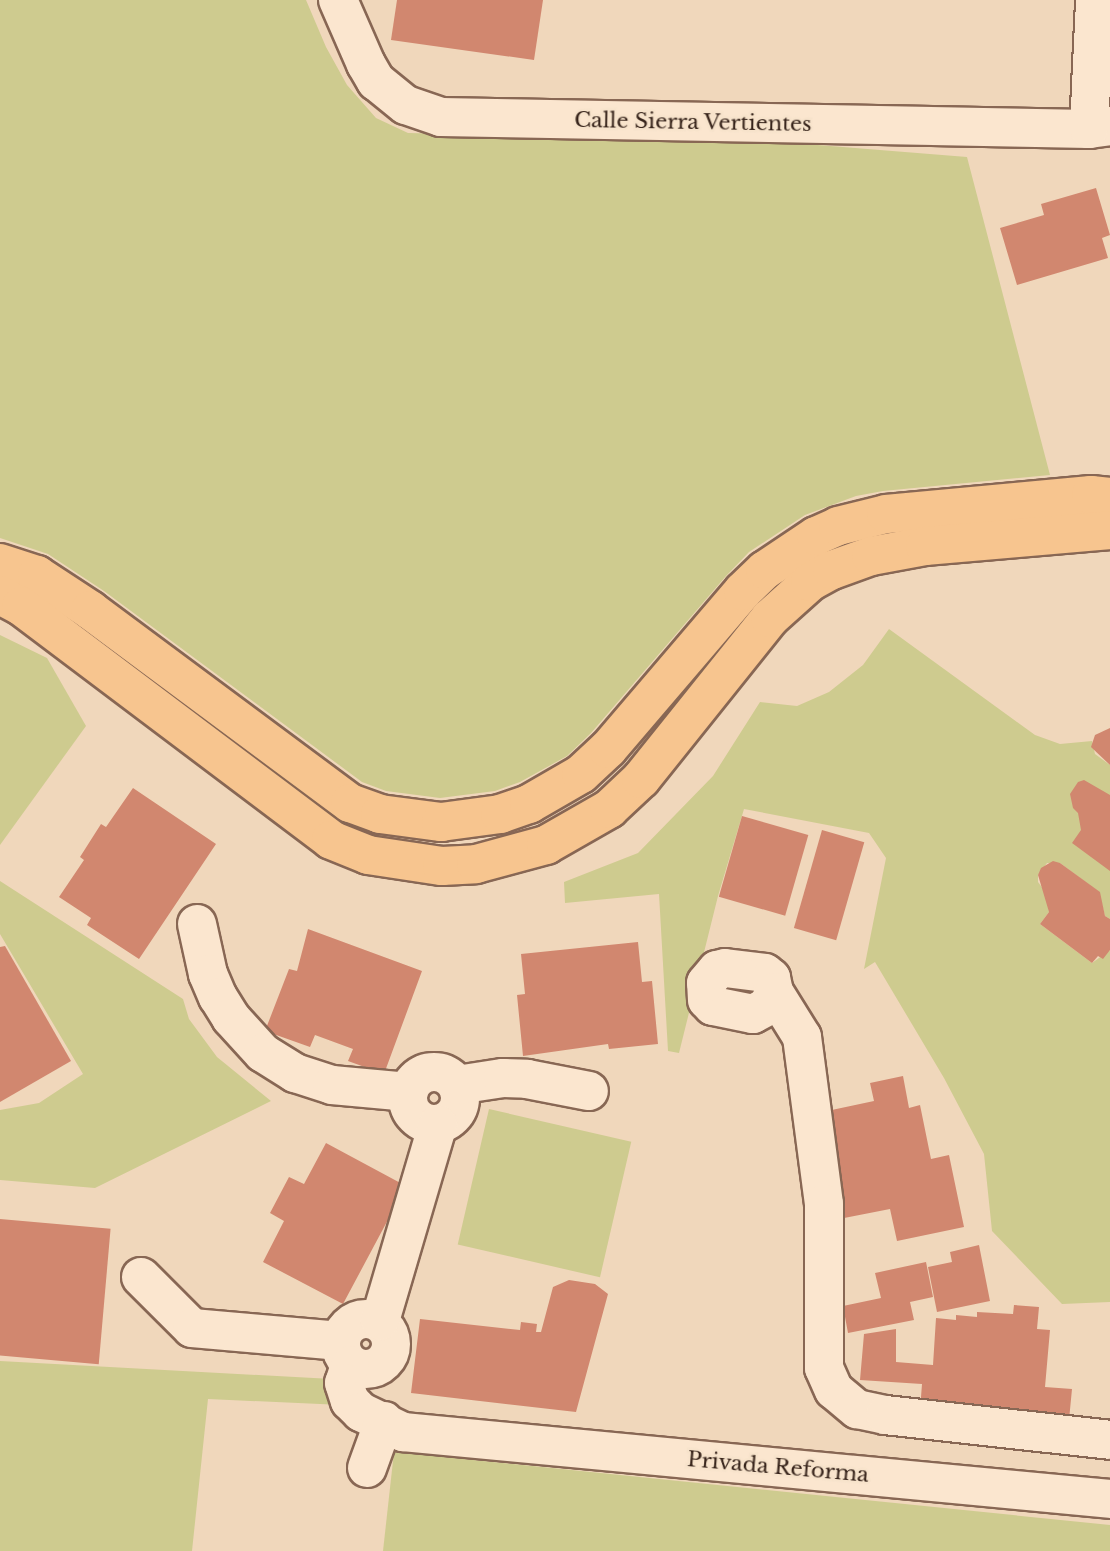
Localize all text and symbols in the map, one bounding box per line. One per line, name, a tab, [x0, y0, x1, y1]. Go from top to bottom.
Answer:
street label: Calle Sierra Vertientes	[574, 107, 812, 137]
street label: Privada Reforma	[686, 1447, 870, 1487]

